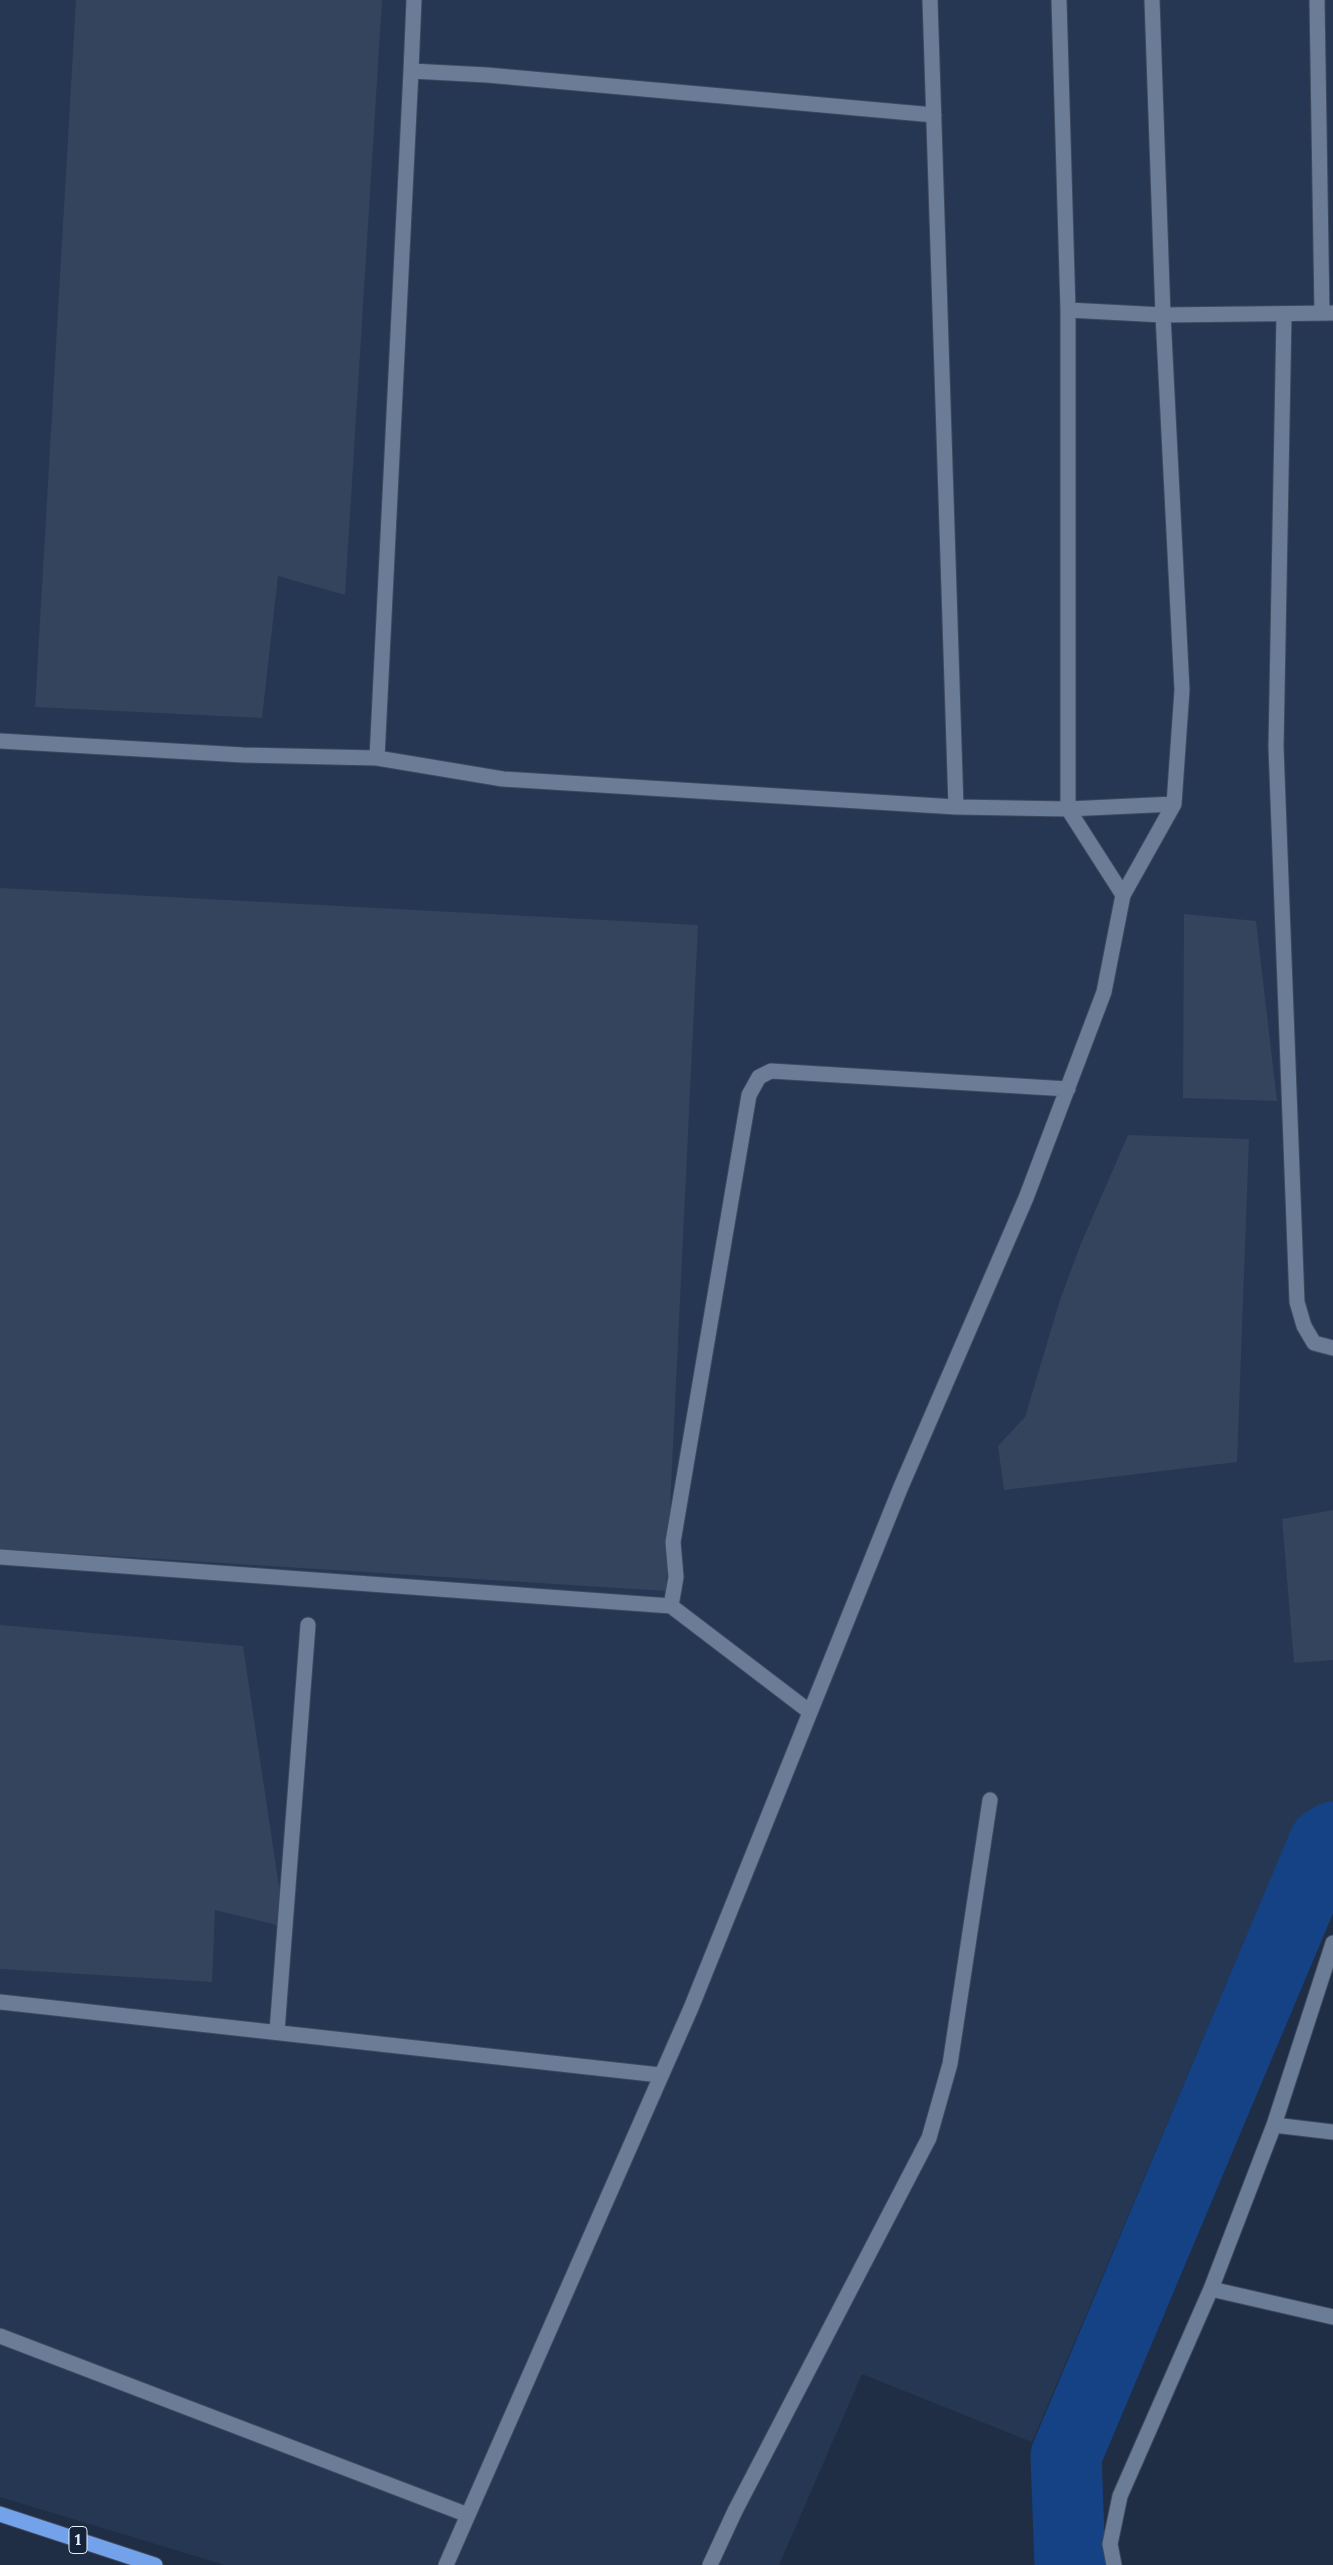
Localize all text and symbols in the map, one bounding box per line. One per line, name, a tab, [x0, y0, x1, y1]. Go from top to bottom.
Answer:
road number: 1	[69, 2526, 87, 2554]

